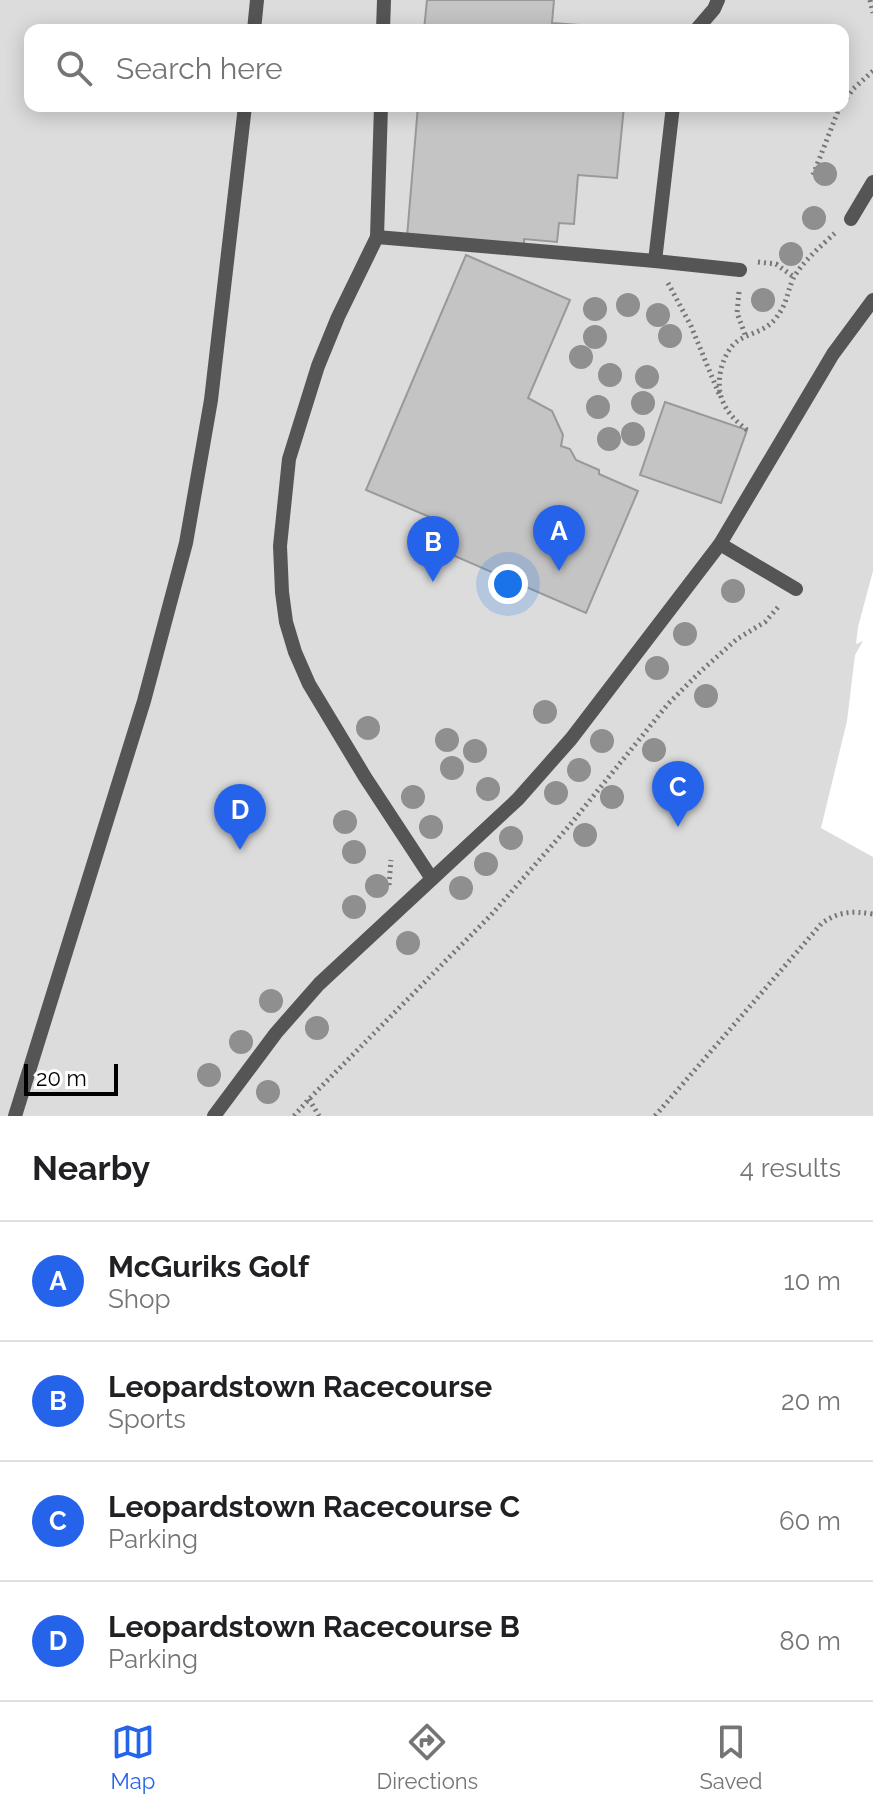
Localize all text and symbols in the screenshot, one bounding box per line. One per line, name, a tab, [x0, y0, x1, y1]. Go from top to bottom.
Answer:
search box	[24, 24, 849, 112]
icon: search	[52, 46, 96, 90]
text: Search here	[116, 51, 283, 86]
pin: A	[533, 505, 585, 571]
pin: B	[407, 516, 459, 582]
your location	[488, 564, 528, 604]
pin: C	[652, 761, 704, 827]
pin: D	[214, 784, 266, 850]
scale bar	[24, 1060, 118, 1096]
text: 20 m	[36, 1065, 87, 1091]
text: Nearby	[32, 1148, 150, 1188]
text: 4 results	[740, 1153, 841, 1183]
text: McGuriks Golf	[108, 1249, 309, 1284]
text: A	[49, 1266, 67, 1296]
text: 10 m	[783, 1266, 841, 1296]
text: Shop	[108, 1284, 170, 1314]
text: Leopardstown Racecourse	[108, 1369, 492, 1404]
text: B	[49, 1386, 67, 1416]
text: 20 m	[781, 1386, 841, 1416]
text: Sports	[108, 1404, 186, 1434]
text: Leopardstown Racecourse C	[108, 1489, 520, 1524]
text: C	[49, 1506, 67, 1536]
text: 60 m	[779, 1506, 841, 1536]
text: Parking	[108, 1524, 198, 1554]
text: Leopardstown Racecourse B	[108, 1609, 520, 1644]
text: D	[49, 1626, 67, 1656]
text: 80 m	[779, 1626, 841, 1656]
text: Parking	[108, 1644, 198, 1674]
tab: Map	[111, 1720, 155, 1794]
tab: Directions	[377, 1720, 478, 1794]
tab: Saved	[699, 1720, 762, 1794]

